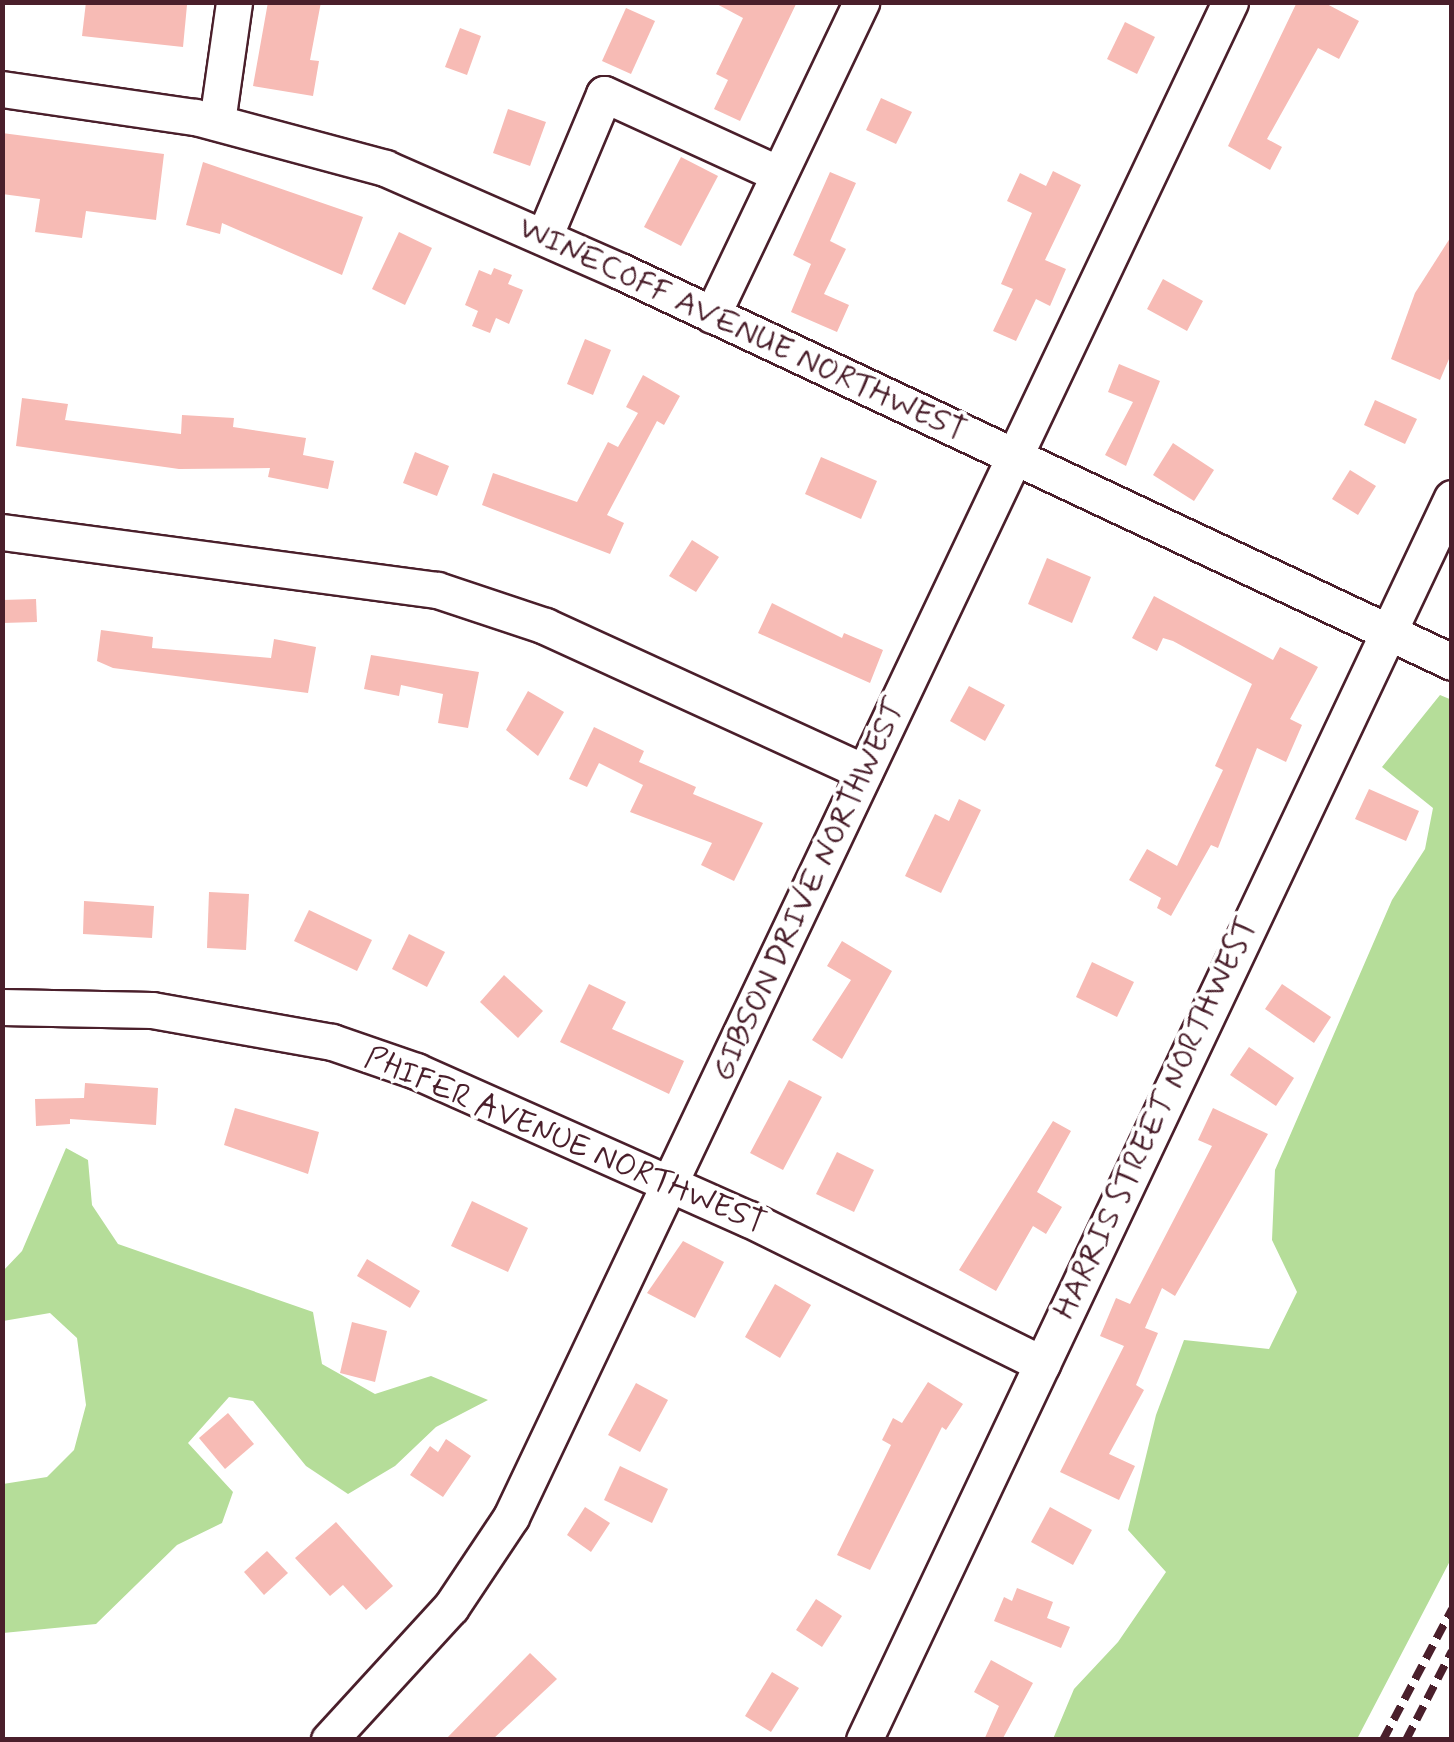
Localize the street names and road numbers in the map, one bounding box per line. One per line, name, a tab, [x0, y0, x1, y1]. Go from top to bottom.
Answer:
street label: WINECOFF AVENUE NORTHWEST	[512, 209, 972, 451]
street label: GIBSON DRIVE NORTHWEST	[702, 691, 916, 1089]
street label: HARRIS STREET NORTHWEST	[1046, 911, 1266, 1325]
street label: PHIFER AVENUE NORTHWEST	[356, 1038, 774, 1244]

